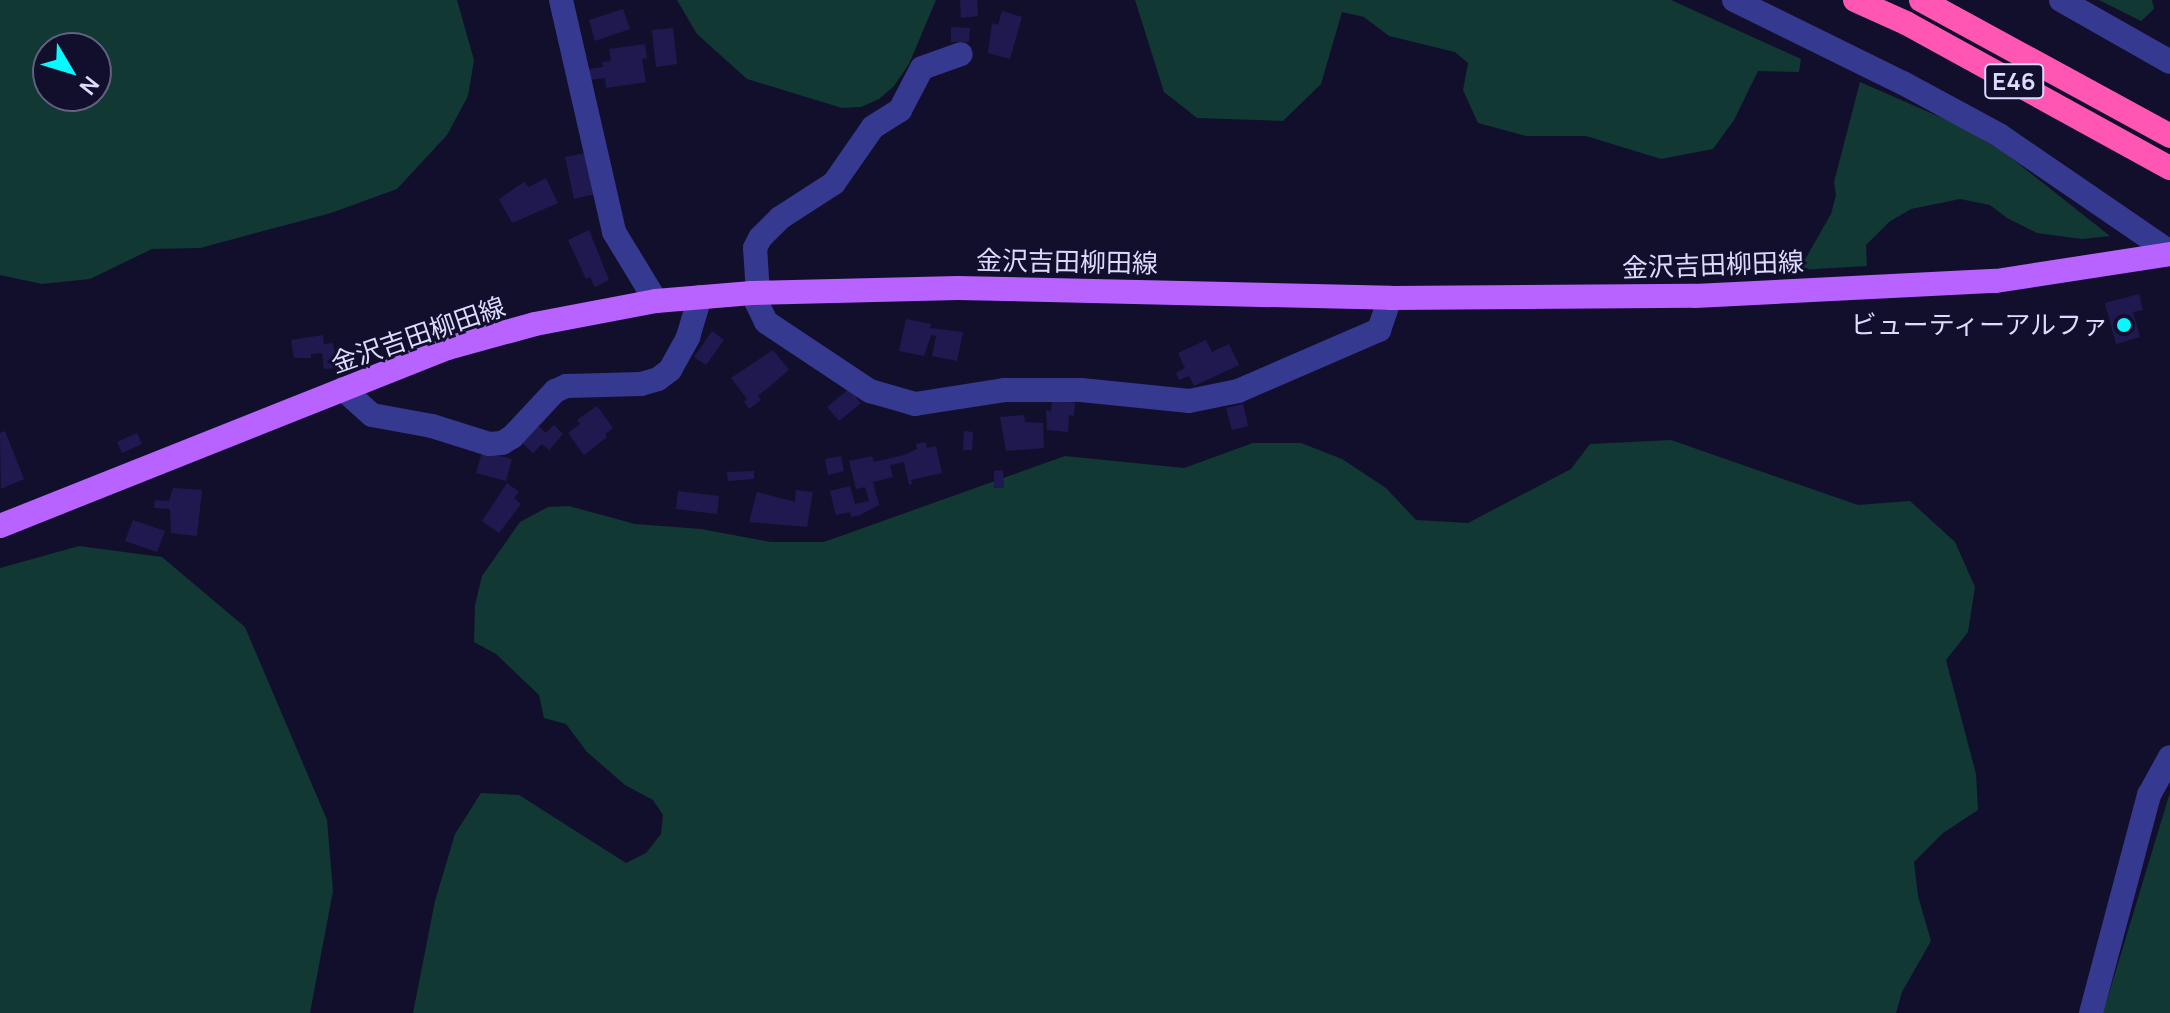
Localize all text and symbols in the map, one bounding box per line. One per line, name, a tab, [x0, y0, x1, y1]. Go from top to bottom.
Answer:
north arrow	[32, 32, 112, 112]
road number: E46	[1984, 61, 2044, 101]
text: N	[73, 70, 106, 101]
street label: 金沢吉田柳田線	[976, 245, 1158, 279]
street label: 金沢吉田柳田線	[1622, 246, 1804, 284]
street label: 金沢吉田柳田線	[327, 291, 509, 379]
place label: ビューティーアルファ	[1848, 309, 2108, 341]
marker: ビューティーアルファ	[2115, 316, 2133, 334]

